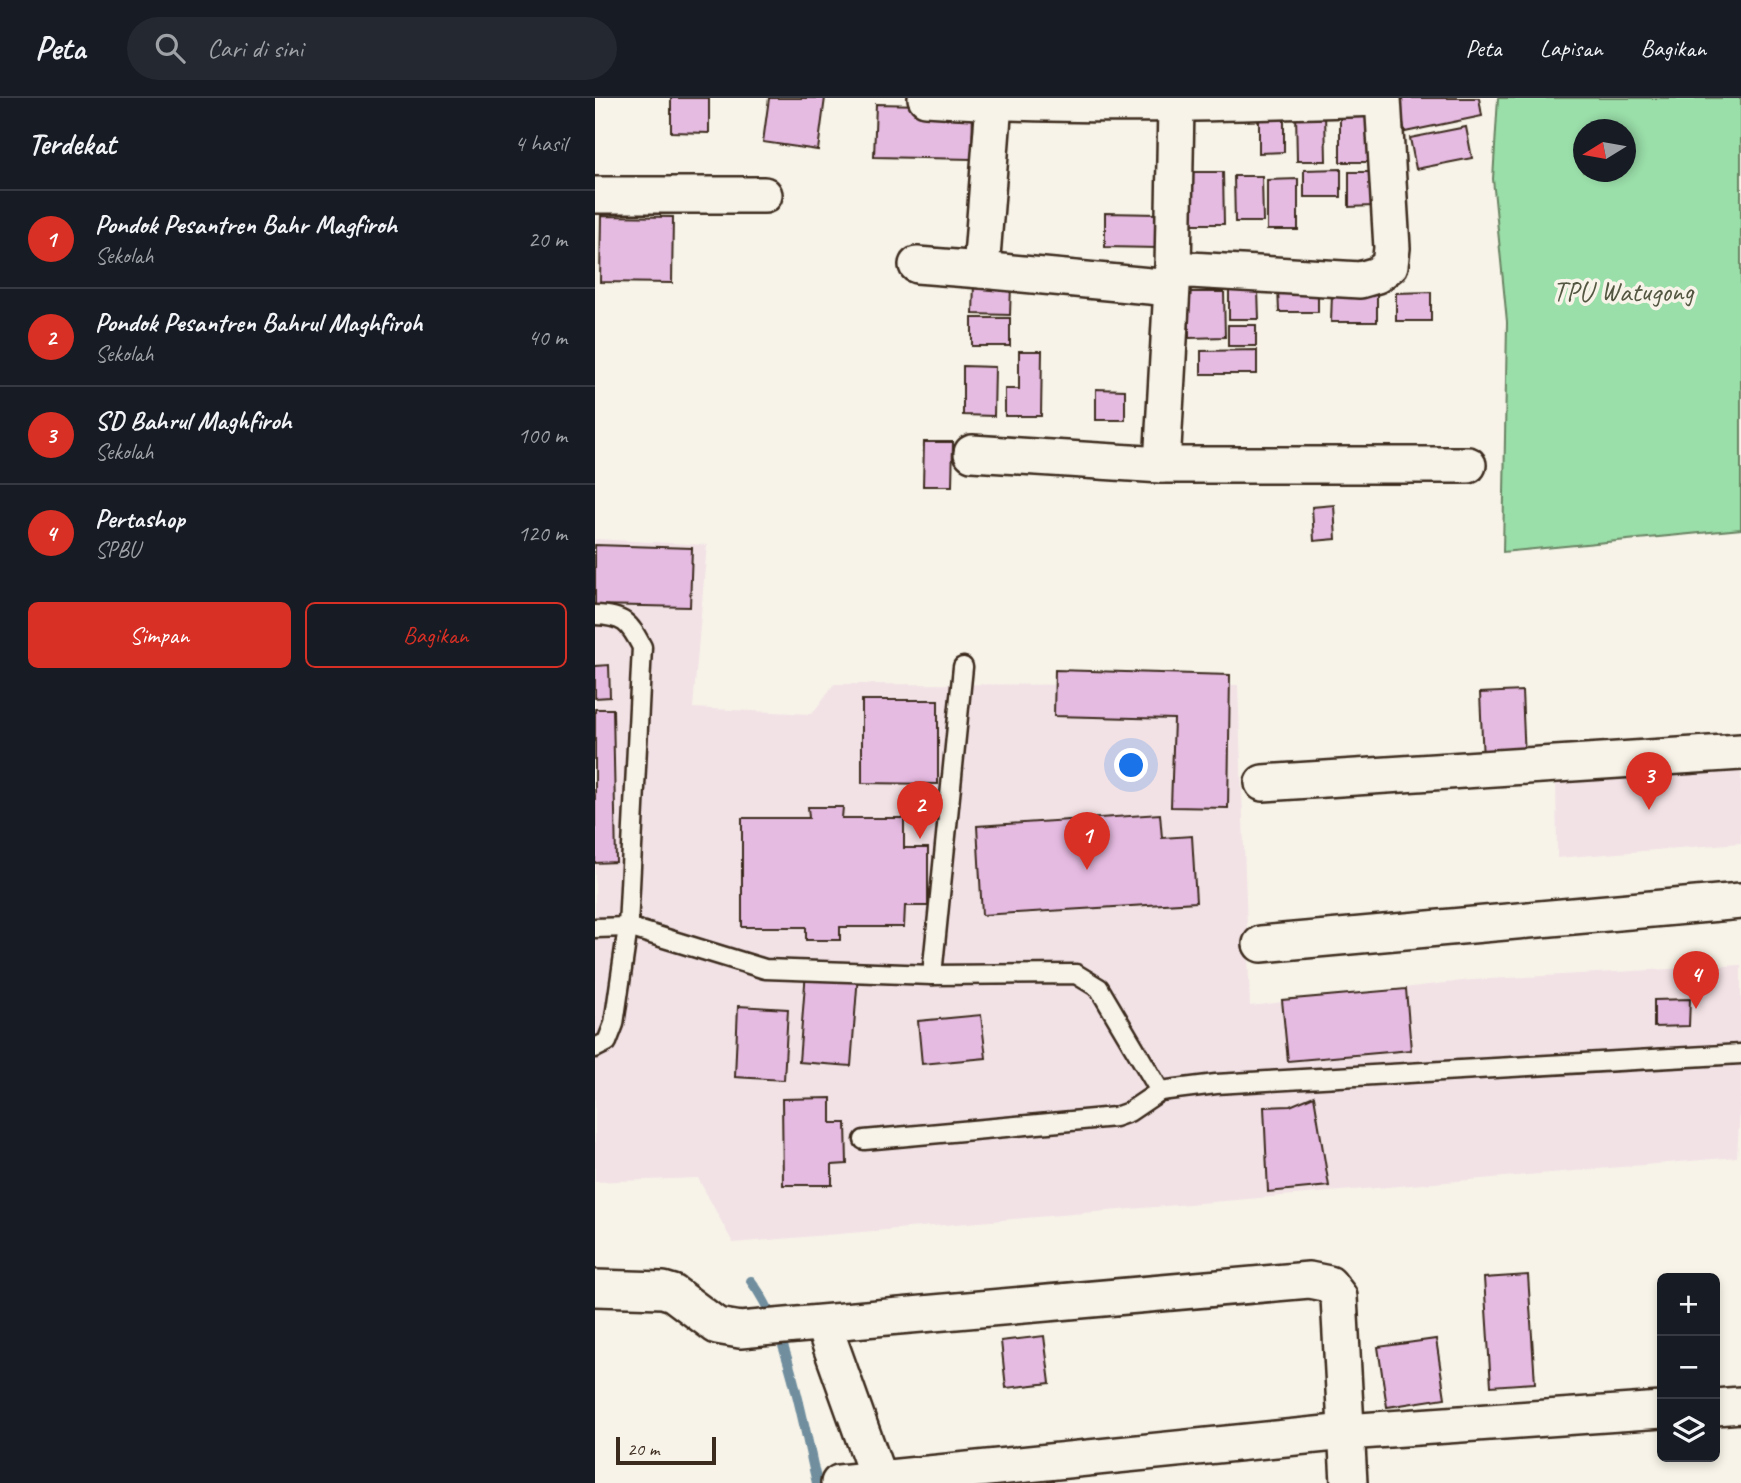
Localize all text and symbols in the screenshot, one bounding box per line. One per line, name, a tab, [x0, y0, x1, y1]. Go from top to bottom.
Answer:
search box	[127, 17, 617, 80]
text: Peta	[35, 27, 85, 69]
icon: search	[151, 29, 189, 67]
text: Cari di sini	[207, 32, 303, 65]
text: Peta	[1465, 33, 1502, 63]
text: Lapisan	[1540, 33, 1603, 63]
text: Bagikan	[1641, 33, 1706, 63]
north arrow	[1573, 119, 1636, 182]
text: Terdekat	[28, 125, 116, 163]
text: 4 hasil	[514, 129, 567, 158]
text: Pondok Pesantren Bahr Magfiroh	[95, 208, 397, 241]
text: 1	[46, 225, 56, 254]
text: 20 m	[528, 225, 567, 254]
text: Sekolah	[95, 241, 153, 270]
park label: TPU Watugong	[1553, 274, 1694, 309]
text: Pondok Pesantren Bahrul Maghfiroh	[95, 306, 423, 339]
text: 2	[46, 323, 56, 352]
text: 40 m	[528, 323, 567, 352]
text: Sekolah	[95, 339, 153, 368]
text: SD Bahrul Maghfiroh	[95, 404, 292, 437]
text: 3	[46, 421, 56, 450]
text: 100 m	[518, 421, 567, 450]
text: Sekolah	[95, 437, 153, 466]
text: Pertashop	[95, 502, 185, 535]
text: 4	[46, 519, 56, 548]
text: 120 m	[518, 519, 567, 548]
text: SPBU	[95, 535, 140, 564]
button: Simpan	[28, 602, 291, 668]
button: Bagikan	[305, 602, 567, 668]
your location	[1114, 748, 1148, 782]
pin: 3	[1626, 752, 1672, 810]
pin: 2	[897, 781, 943, 839]
pin: 1	[1064, 812, 1110, 870]
pin: 4	[1673, 951, 1719, 1009]
map controls	[1657, 1273, 1720, 1462]
button: +	[1657, 1273, 1720, 1336]
button: −	[1657, 1336, 1720, 1399]
button: layers	[1657, 1399, 1720, 1462]
scale bar	[616, 1434, 716, 1466]
text: 20 m	[627, 1437, 659, 1461]

